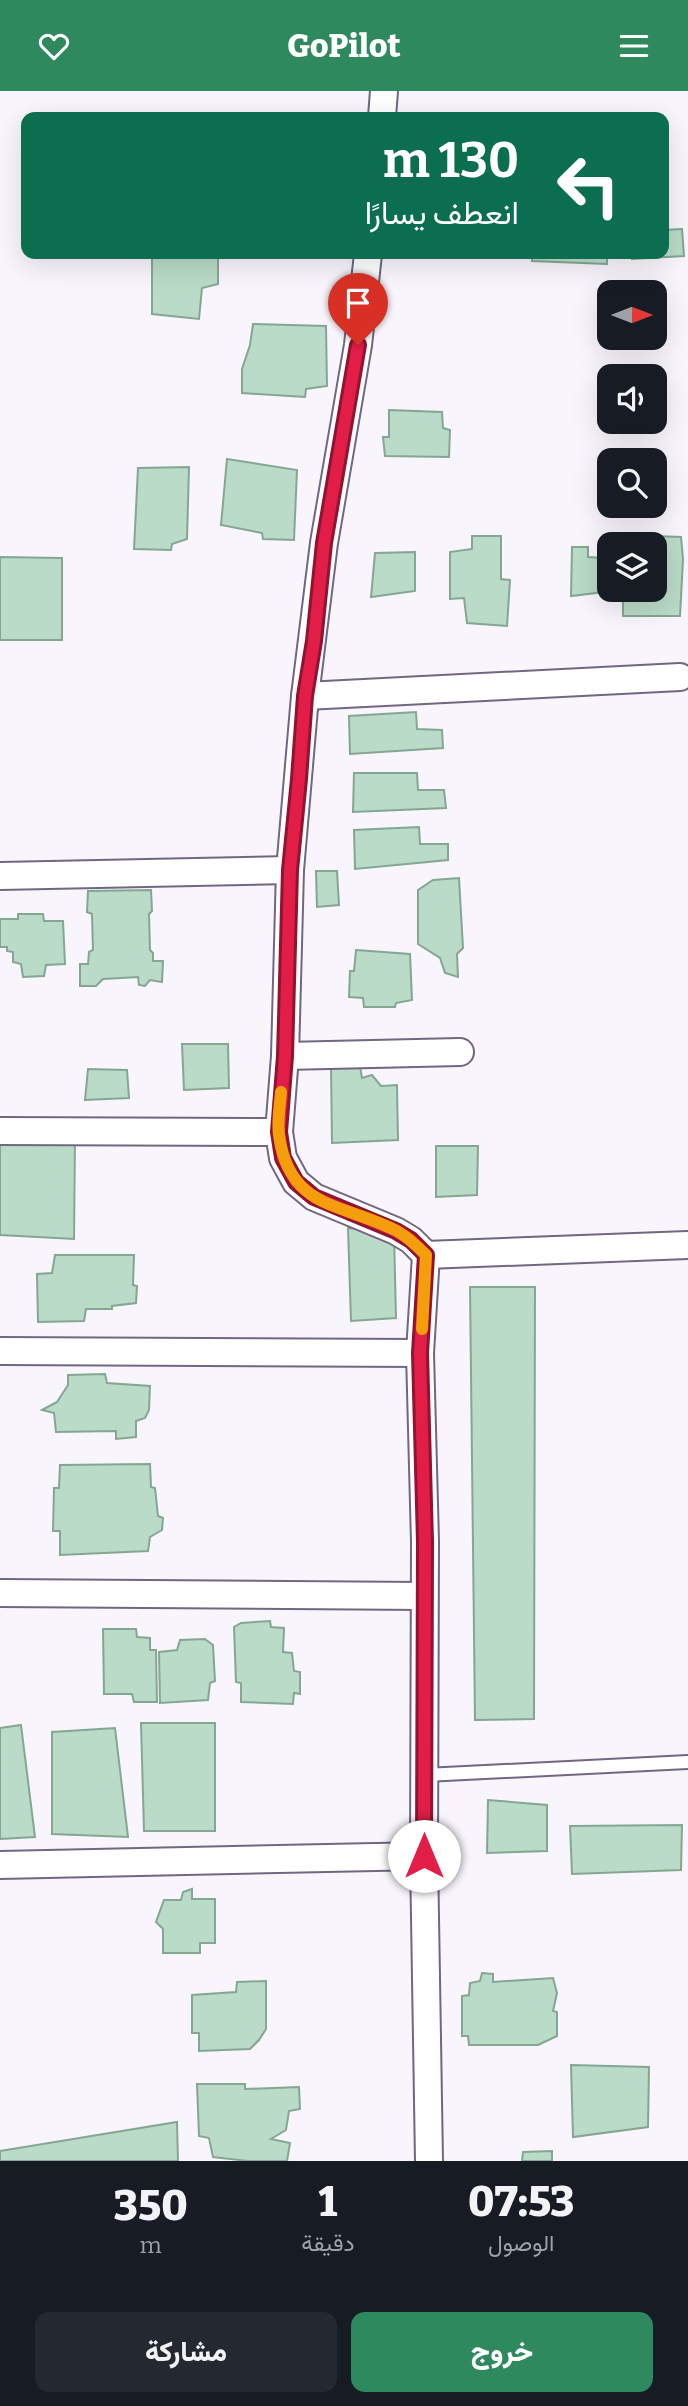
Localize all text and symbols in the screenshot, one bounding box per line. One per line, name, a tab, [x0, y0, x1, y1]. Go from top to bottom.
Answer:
icon: heart	[35, 27, 73, 65]
text: GoPilot	[287, 27, 401, 65]
icon: menu	[615, 27, 653, 65]
text: 130 m	[383, 131, 519, 190]
icon: left	[543, 140, 634, 231]
text: انعطف يسارًا	[365, 194, 519, 232]
pin	[328, 273, 388, 345]
north arrow	[597, 280, 667, 350]
map controls	[597, 280, 667, 602]
icon: arrive	[339, 284, 377, 322]
button: sound	[597, 364, 667, 434]
button: search	[597, 448, 667, 518]
button: layers	[597, 532, 667, 602]
position arrow	[387, 1819, 461, 1893]
text: 1	[319, 2177, 337, 2227]
text: 07:53	[468, 2177, 574, 2227]
text: 350	[114, 2181, 188, 2231]
text: دقيقة	[301, 2229, 354, 2257]
text: الوصول	[488, 2229, 554, 2257]
text: m	[140, 2231, 162, 2259]
button: مشاركة	[35, 2312, 337, 2392]
button: خروج	[351, 2312, 653, 2392]

